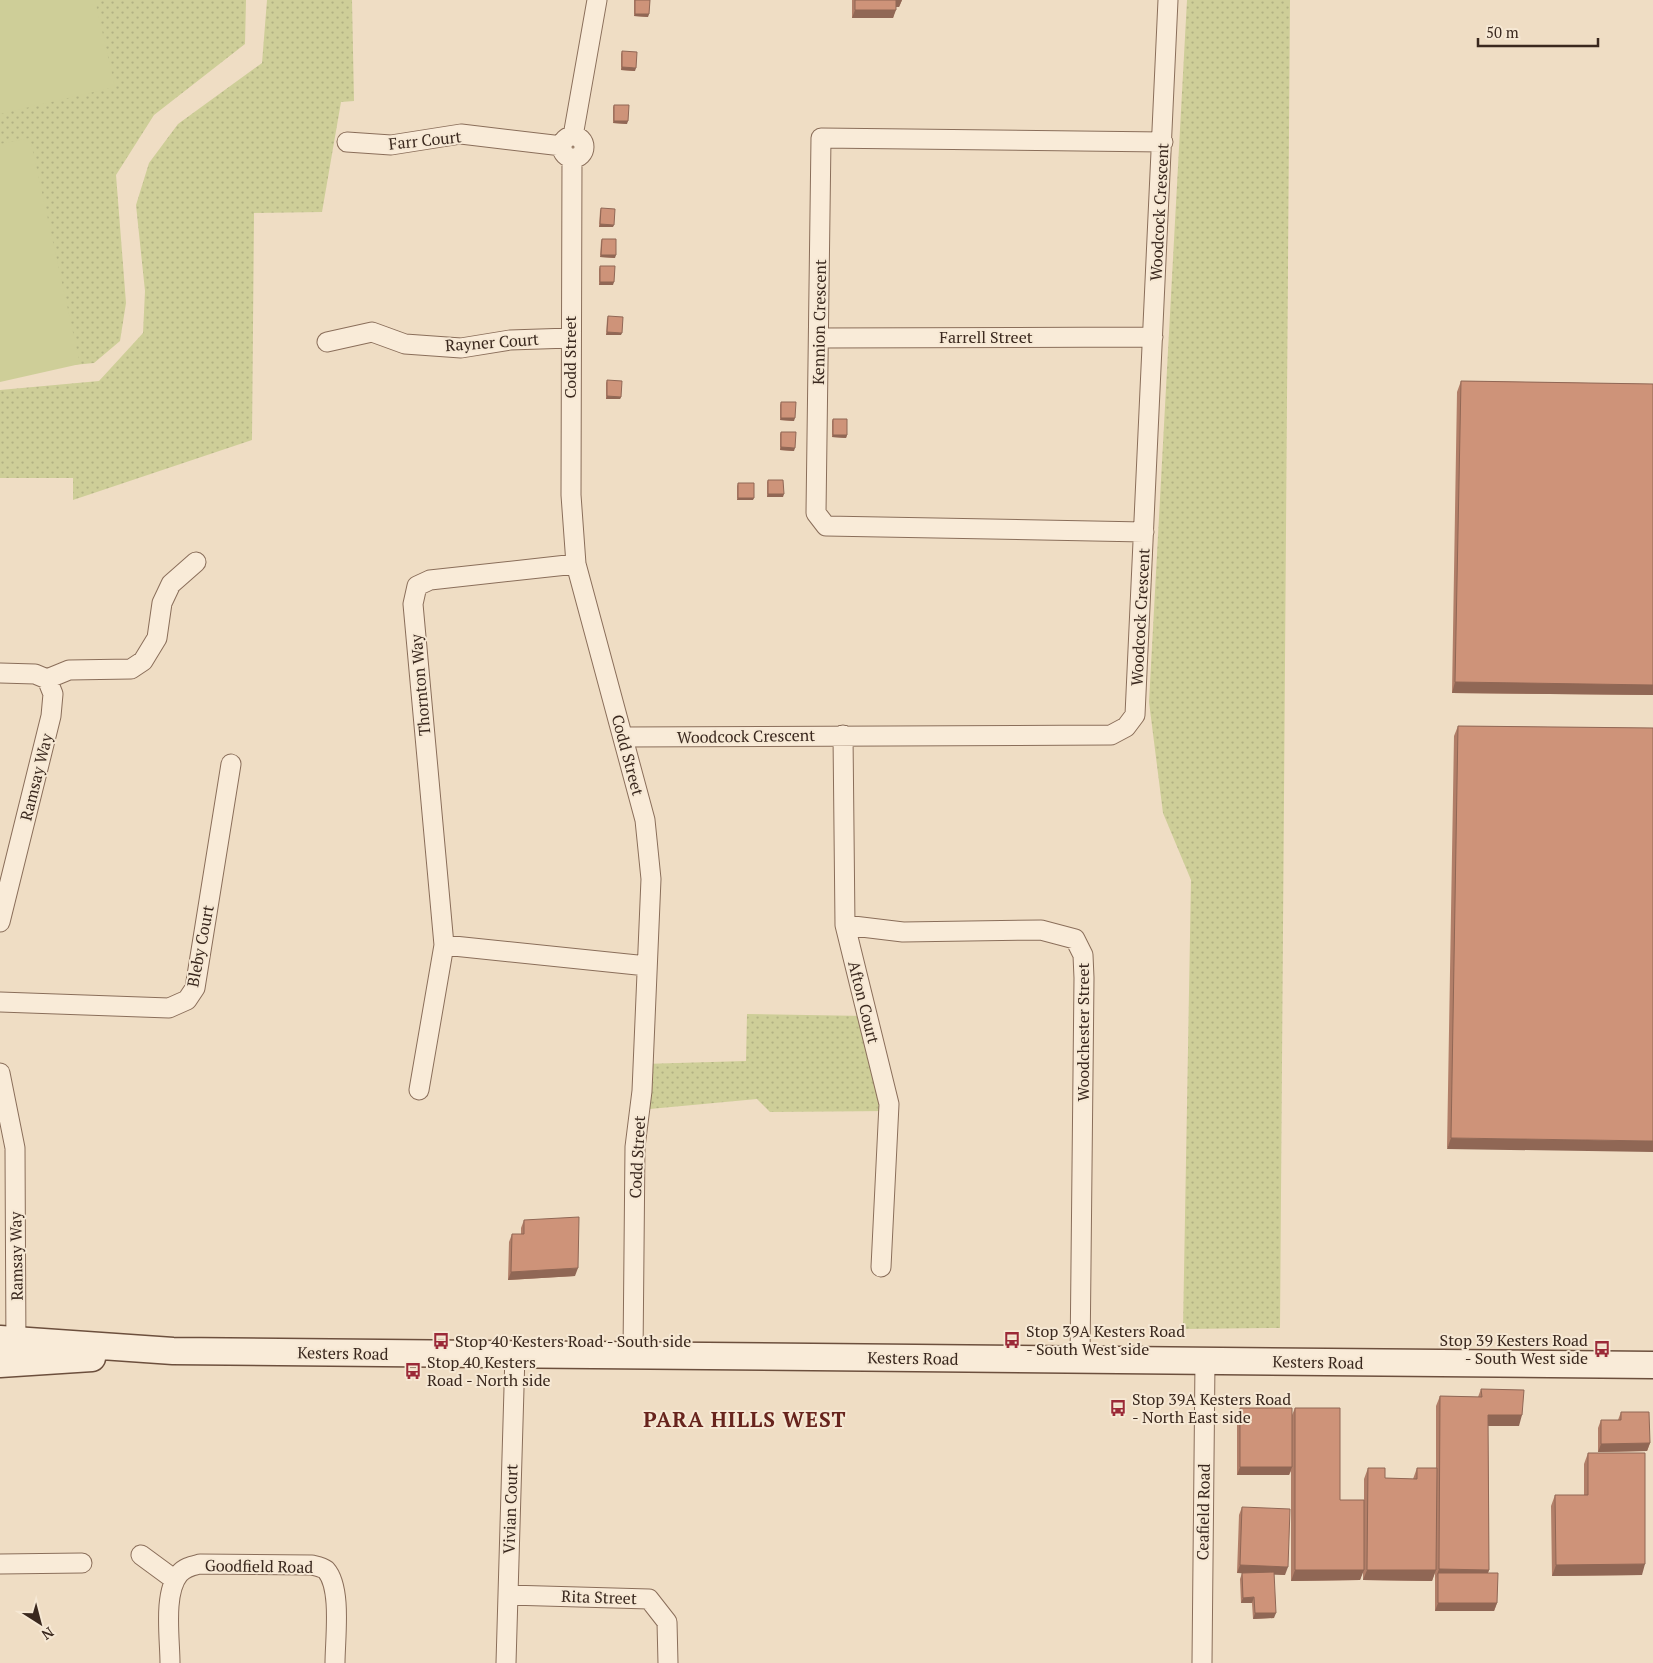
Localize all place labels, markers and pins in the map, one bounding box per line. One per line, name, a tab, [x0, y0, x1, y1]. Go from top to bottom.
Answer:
place label: Stop 39A Kesters Road - South West side	[1026, 1320, 1185, 1360]
place label: Stop 39 Kesters Road - South West side	[1440, 1329, 1588, 1369]
place label: Stop 40 Kesters Road - South side	[455, 1330, 691, 1352]
bus stop icon: Stop 39A Kesters Road - South West side	[1002, 1330, 1022, 1350]
bus stop icon: Stop 40 Kesters Road - South side	[431, 1331, 451, 1351]
bus stop icon: Stop 39 Kesters Road - South West side	[1592, 1339, 1612, 1359]
place label: Stop 40 Kesters Road - North side	[427, 1351, 551, 1391]
bus stop icon: Stop 40 Kesters Road - North side	[403, 1361, 423, 1381]
place label: Stop 39A Kesters Road - North East side	[1132, 1388, 1291, 1428]
bus stop icon: Stop 39A Kesters Road - North East side	[1108, 1398, 1128, 1418]

